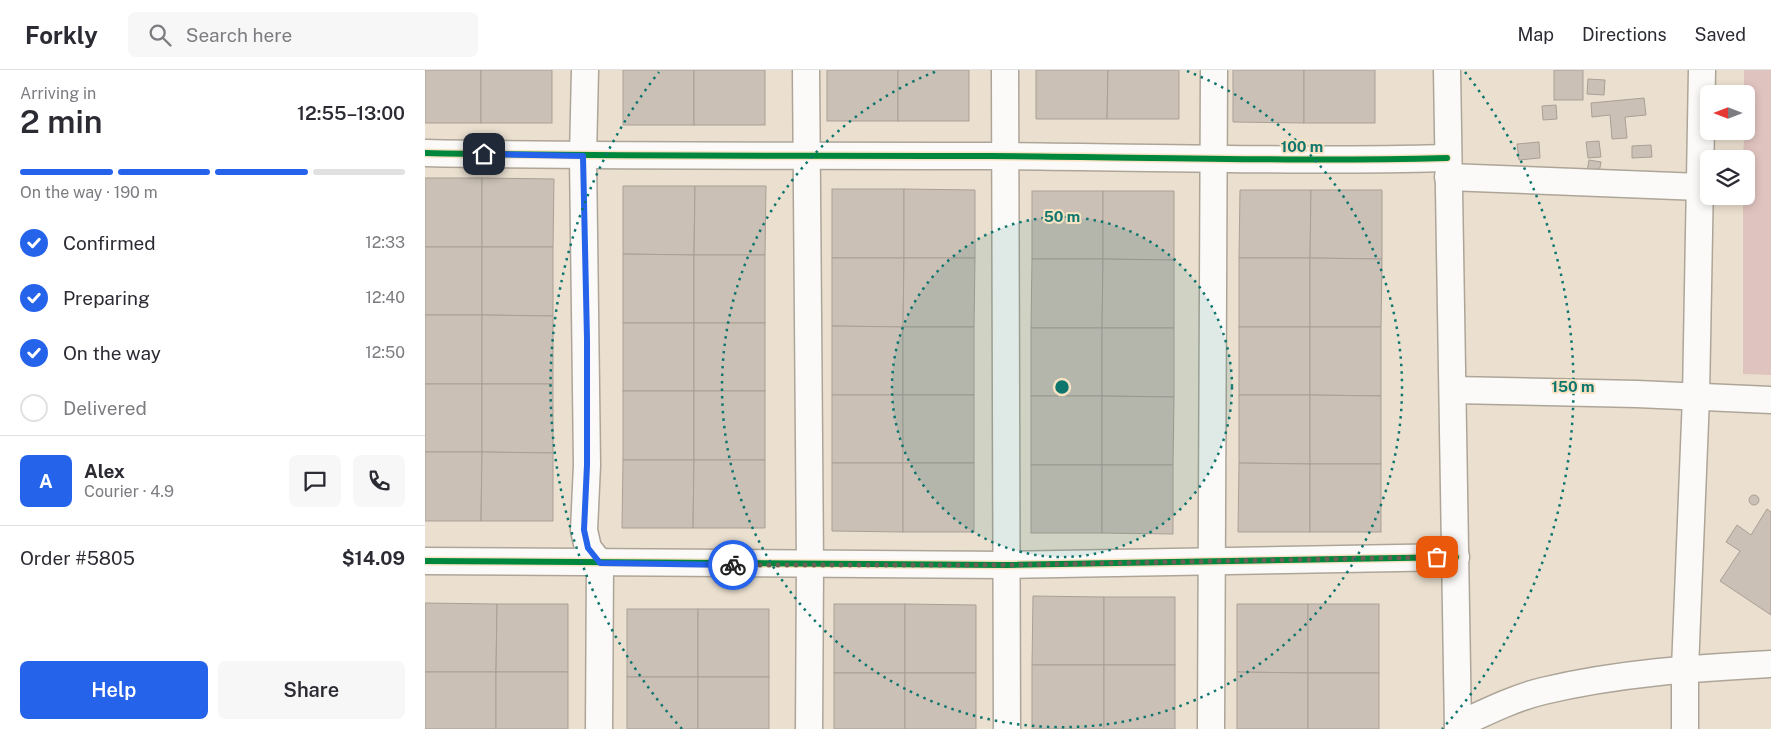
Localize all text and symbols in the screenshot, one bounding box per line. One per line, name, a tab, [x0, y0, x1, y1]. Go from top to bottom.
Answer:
search box	[128, 12, 478, 57]
text: Forkly	[25, 21, 98, 49]
icon: search	[146, 21, 174, 49]
text: Search here	[186, 24, 292, 46]
text: Map	[1517, 24, 1554, 45]
text: Directions	[1582, 24, 1667, 45]
text: Saved	[1695, 24, 1746, 45]
text: Arriving in	[20, 84, 96, 103]
north arrow	[1700, 85, 1755, 140]
map controls	[1700, 85, 1755, 205]
text: 12:55–13:00	[297, 102, 405, 124]
text: 2 min	[20, 103, 103, 140]
pin	[463, 133, 505, 175]
text: 100 m	[1281, 138, 1323, 155]
icon: home	[470, 140, 498, 168]
button: layers	[1700, 150, 1755, 205]
text: On the way · 190 m	[20, 183, 158, 202]
text: 50 m	[1044, 208, 1080, 225]
icon: check	[20, 229, 48, 257]
text: Confirmed	[63, 232, 156, 254]
text: 12:33	[365, 233, 405, 252]
icon: check	[20, 284, 48, 312]
text: Preparing	[63, 287, 150, 309]
text: 12:40	[366, 288, 405, 307]
icon: check	[20, 339, 48, 367]
text: On the way	[63, 342, 161, 364]
text: 12:50	[365, 343, 405, 362]
centre of rings	[1053, 378, 1071, 396]
text: 150 m	[1551, 378, 1595, 395]
text: Delivered	[63, 397, 147, 419]
button: chat	[289, 455, 341, 507]
button: phone	[353, 455, 405, 507]
text: Alex	[84, 460, 125, 482]
text: A	[39, 470, 53, 492]
text: Courier · 4.9	[84, 482, 174, 501]
pin	[1416, 536, 1458, 578]
courier	[708, 540, 758, 590]
icon: bag	[1423, 543, 1451, 571]
text: Order #5805	[20, 547, 135, 569]
text: $14.09	[342, 547, 405, 569]
icon: bike	[719, 551, 747, 579]
button: Help	[20, 661, 208, 719]
button: Share	[218, 661, 405, 719]

